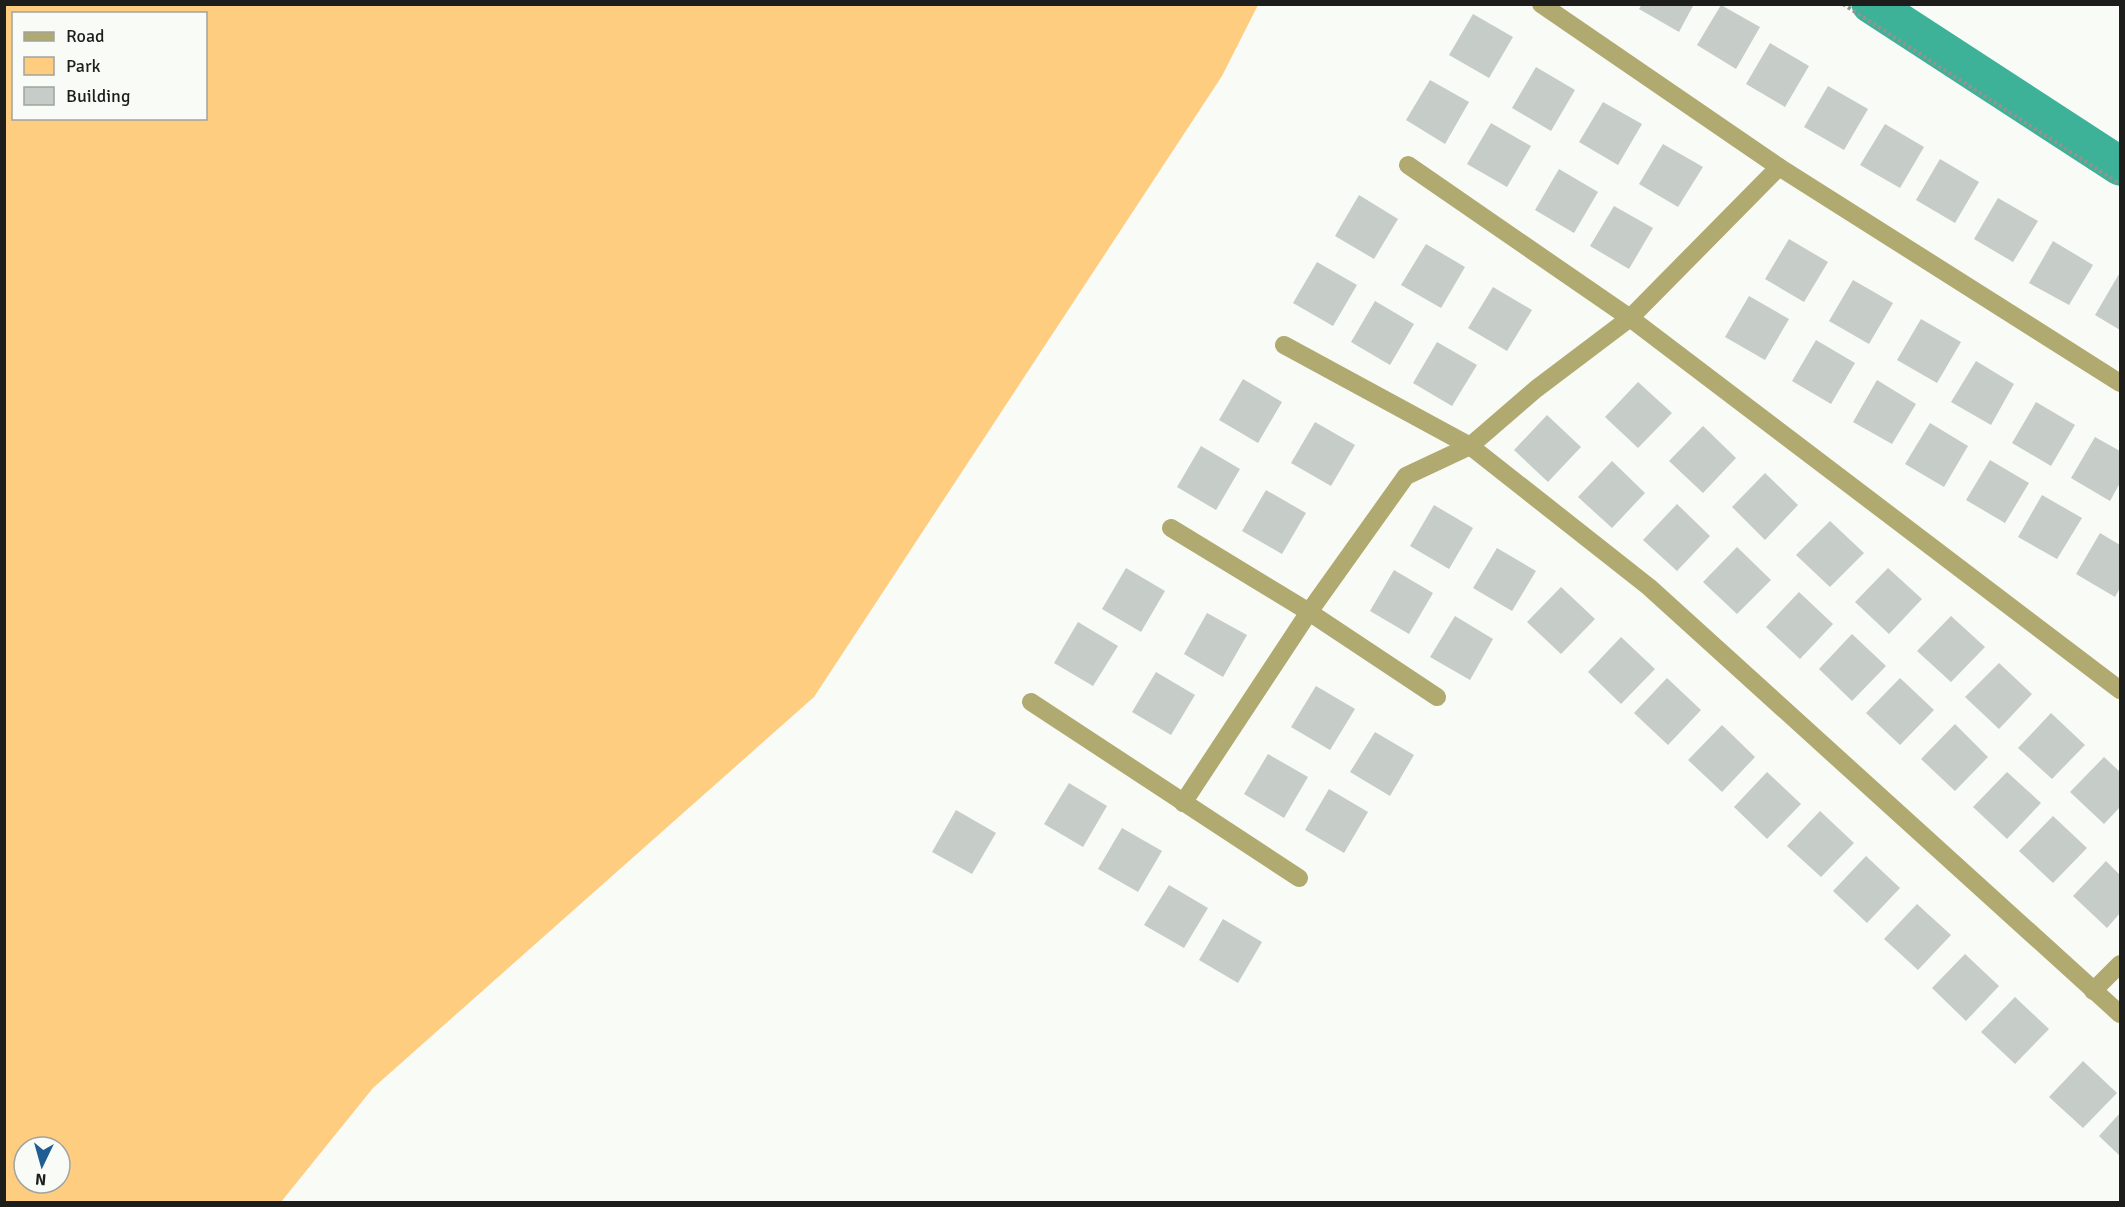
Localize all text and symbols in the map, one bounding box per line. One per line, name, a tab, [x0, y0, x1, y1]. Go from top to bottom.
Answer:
legend	[12, 12, 207, 120]
text: Road	[66, 25, 105, 47]
text: Park	[66, 55, 101, 77]
text: Building	[66, 85, 130, 107]
north arrow	[12, 1135, 72, 1195]
text: N	[34, 1168, 47, 1189]

